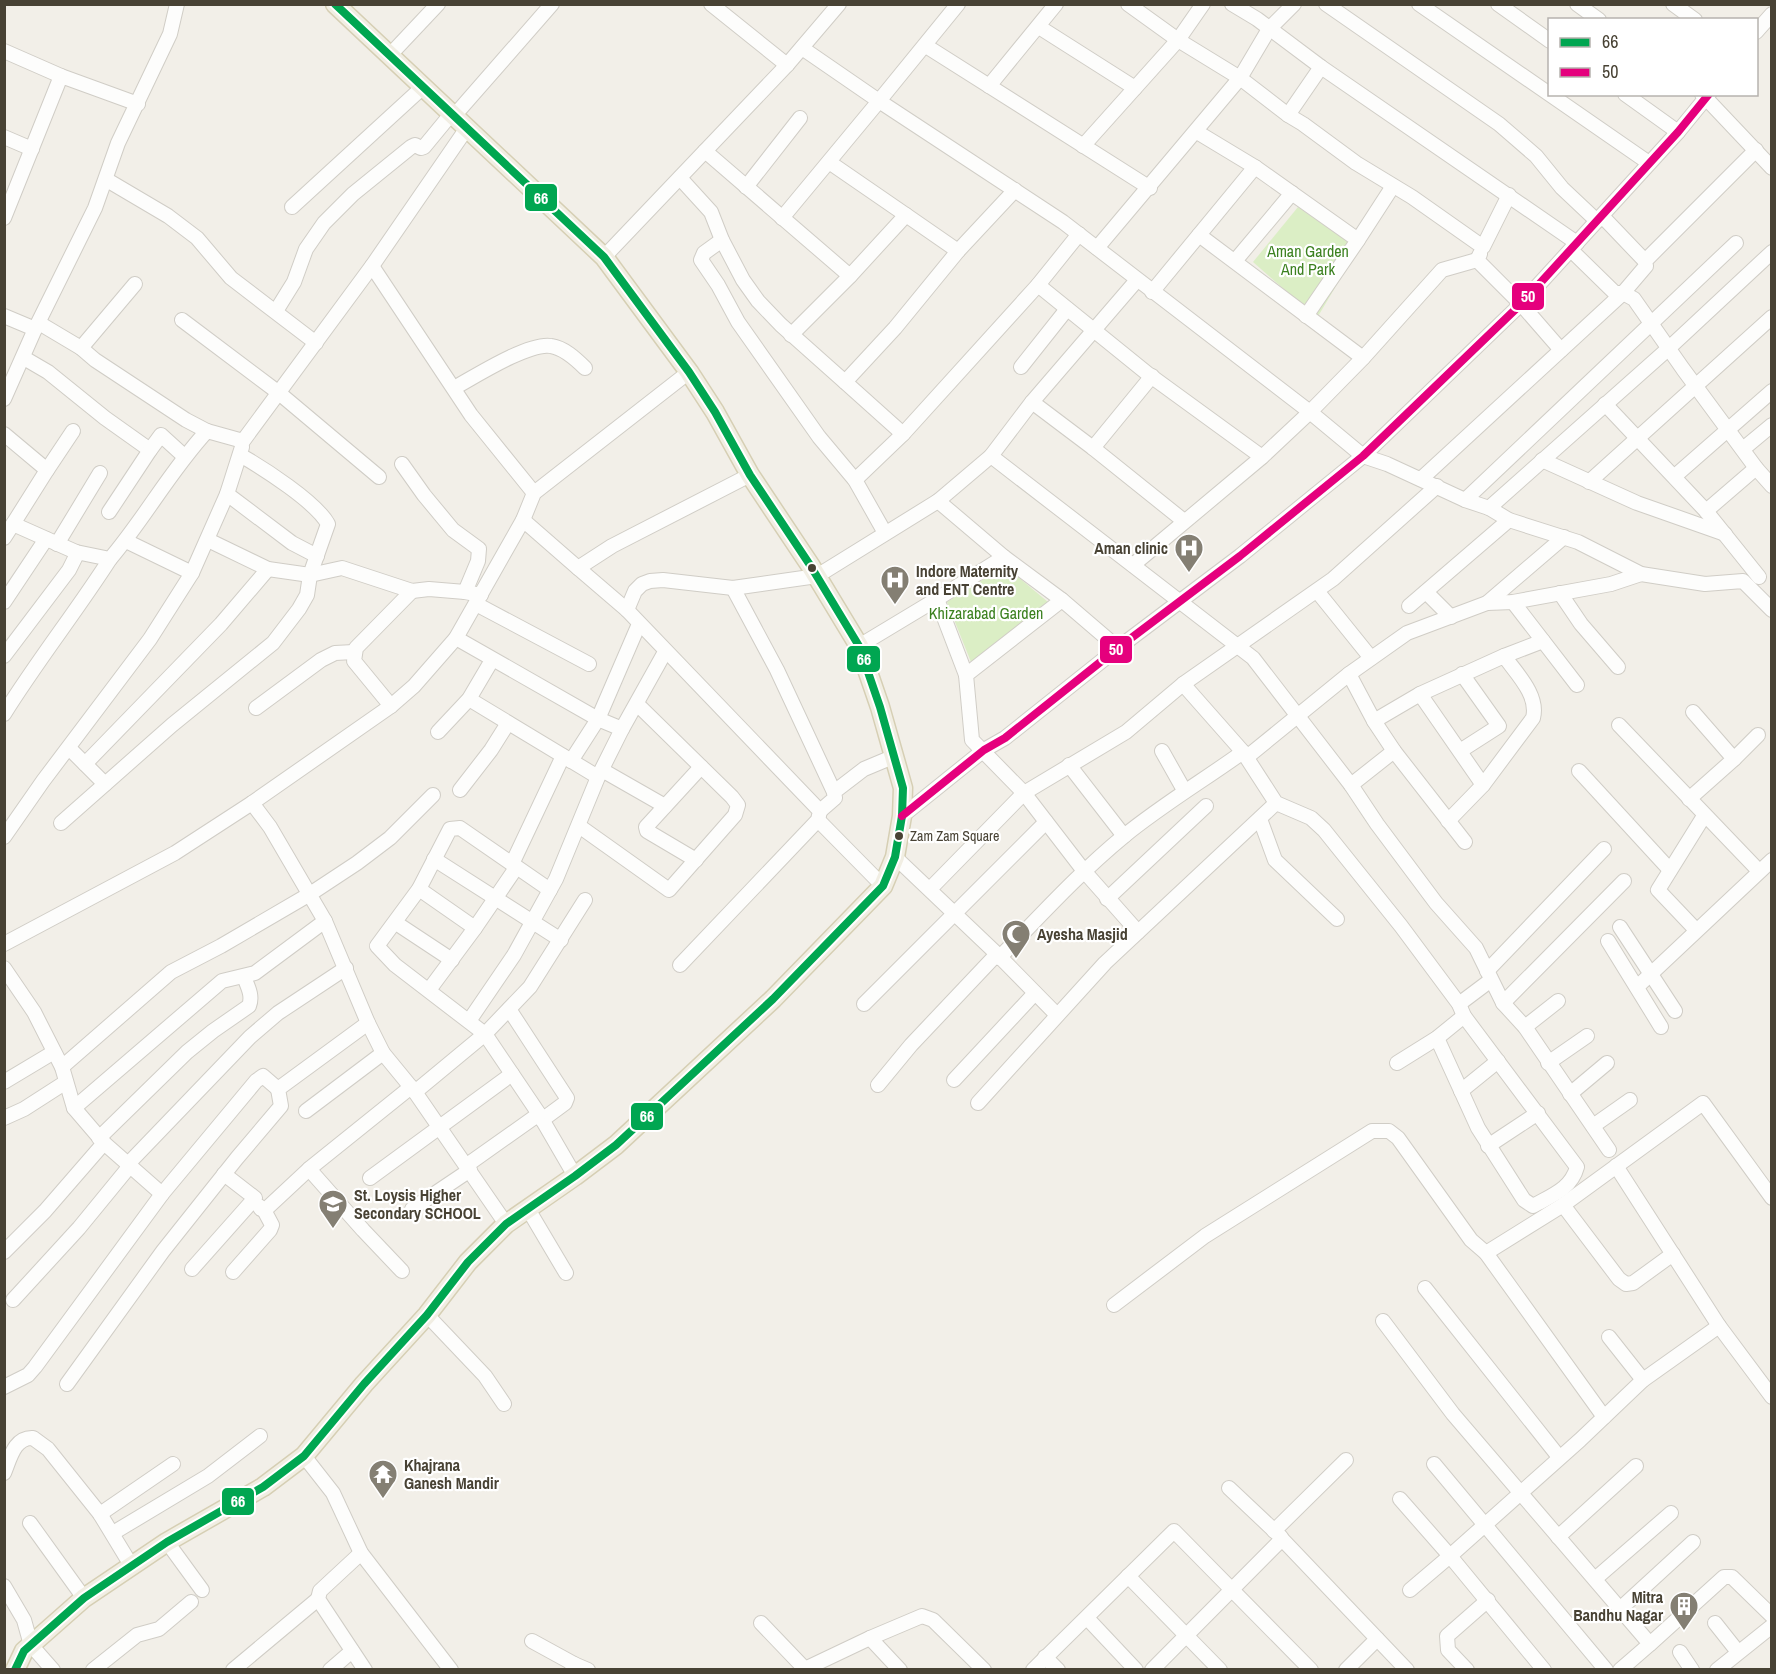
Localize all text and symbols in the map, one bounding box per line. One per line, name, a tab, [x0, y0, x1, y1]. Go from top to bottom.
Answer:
legend	[1548, 18, 1758, 96]
text: 66	[1602, 29, 1618, 54]
text: 50	[1602, 59, 1618, 84]
line badge: 66	[524, 183, 558, 212]
text: 66	[534, 187, 548, 209]
park label: Aman Garden And Park	[1266, 240, 1349, 280]
line badge: 50	[1511, 282, 1545, 311]
text: 50	[1521, 285, 1535, 307]
hospital icon: Aman clinic	[1173, 532, 1205, 574]
place label: Aman clinic	[1094, 537, 1168, 559]
place label: Indore Maternity and ENT Centre	[916, 560, 1019, 600]
unlabelled marker	[806, 562, 818, 574]
hospital icon: Indore Maternity and ENT Centre	[879, 564, 911, 606]
park label: Khizarabad Garden	[929, 602, 1043, 624]
line badge: 50	[1099, 635, 1133, 664]
text: 50	[1109, 638, 1123, 660]
line badge: 66	[846, 645, 881, 673]
text: 66	[857, 648, 871, 670]
place label: Zam Zam Square	[910, 827, 999, 845]
marker: Zam Zam Square	[893, 830, 905, 842]
mosque icon: Ayesha Masjid	[1000, 918, 1032, 960]
place label: Ayesha Masjid	[1037, 923, 1128, 945]
line badge: 66	[630, 1102, 664, 1131]
text: 66	[640, 1105, 654, 1127]
place label: St. Loysis Higher Secondary SCHOOL	[354, 1184, 481, 1224]
school or university icon: St. Loysis Higher Secondary SCHOOL	[317, 1188, 349, 1230]
place label: Khajrana Ganesh Mandir	[404, 1454, 500, 1494]
temple icon: Khajrana Ganesh Mandir	[367, 1458, 399, 1500]
line badge: 66	[221, 1487, 255, 1516]
text: 66	[231, 1490, 245, 1512]
place label: Mitra Bandhu Nagar	[1573, 1586, 1664, 1626]
building icon: Mitra Bandhu Nagar	[1668, 1590, 1700, 1632]

